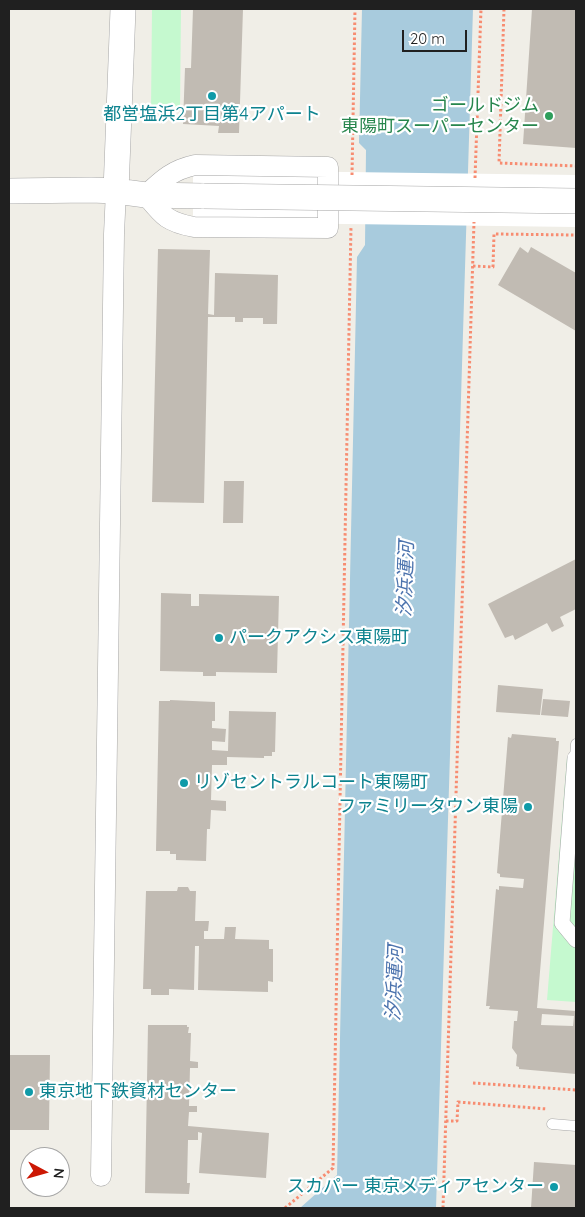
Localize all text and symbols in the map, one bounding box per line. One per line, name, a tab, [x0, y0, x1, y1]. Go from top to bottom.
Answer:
scale bar	[405, 20, 470, 52]
text: 20 m	[410, 29, 445, 48]
marker: 都営塩浜2丁目第4アパート	[206, 90, 218, 102]
place label: ゴールドジム 東陽町スーパーセンター	[341, 95, 539, 138]
place label: 都営塩浜2丁目第4アパート	[103, 104, 321, 126]
marker: ゴールドジム 東陽町スーパーセンター	[543, 110, 555, 122]
water label: 汐浜運河	[393, 541, 419, 617]
place label: パークアクシス東陽町	[229, 627, 409, 649]
marker: パークアクシス東陽町	[213, 632, 225, 644]
place label: リゾセントラルコート東陽町	[194, 772, 428, 794]
marker: リゾセントラルコート東陽町	[178, 777, 190, 789]
place label: ファミリータウン東陽	[338, 796, 518, 818]
marker: ファミリータウン東陽	[522, 801, 534, 813]
water label: 汐浜運河	[382, 945, 408, 1021]
place label: 東京地下鉄資材センター	[39, 1081, 237, 1103]
marker: 東京地下鉄資材センター	[23, 1086, 35, 1098]
north arrow	[20, 1147, 70, 1197]
text: N	[49, 1167, 68, 1180]
place label: スカパー 東京メディアセンター	[287, 1176, 544, 1198]
marker: スカパー 東京メディアセンター	[548, 1181, 560, 1193]

